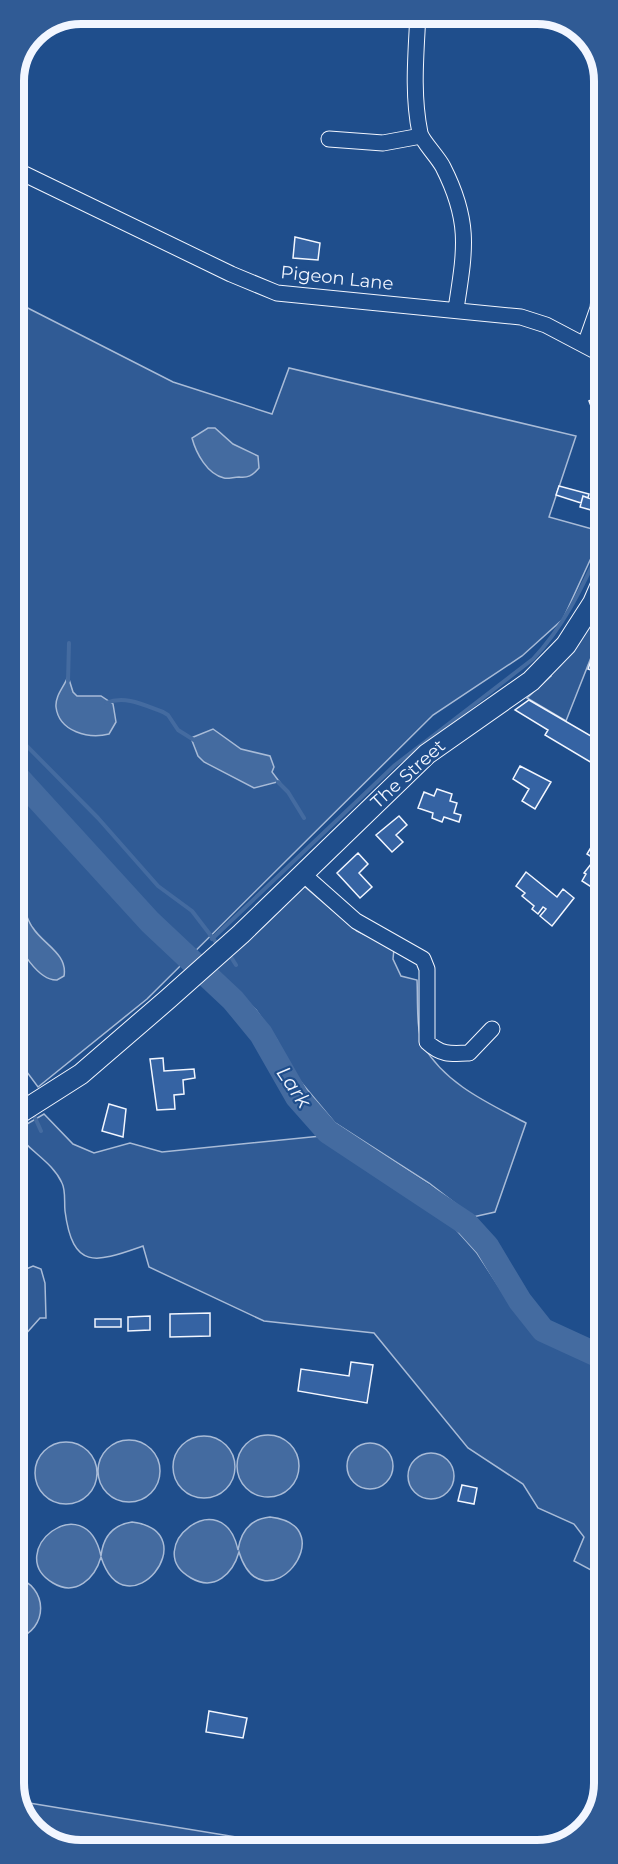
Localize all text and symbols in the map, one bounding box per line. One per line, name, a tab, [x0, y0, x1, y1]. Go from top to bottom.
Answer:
street label: Pigeon Lane	[279, 261, 395, 295]
street label: The Street	[366, 735, 450, 813]
water label: Lark	[271, 1062, 317, 1113]

